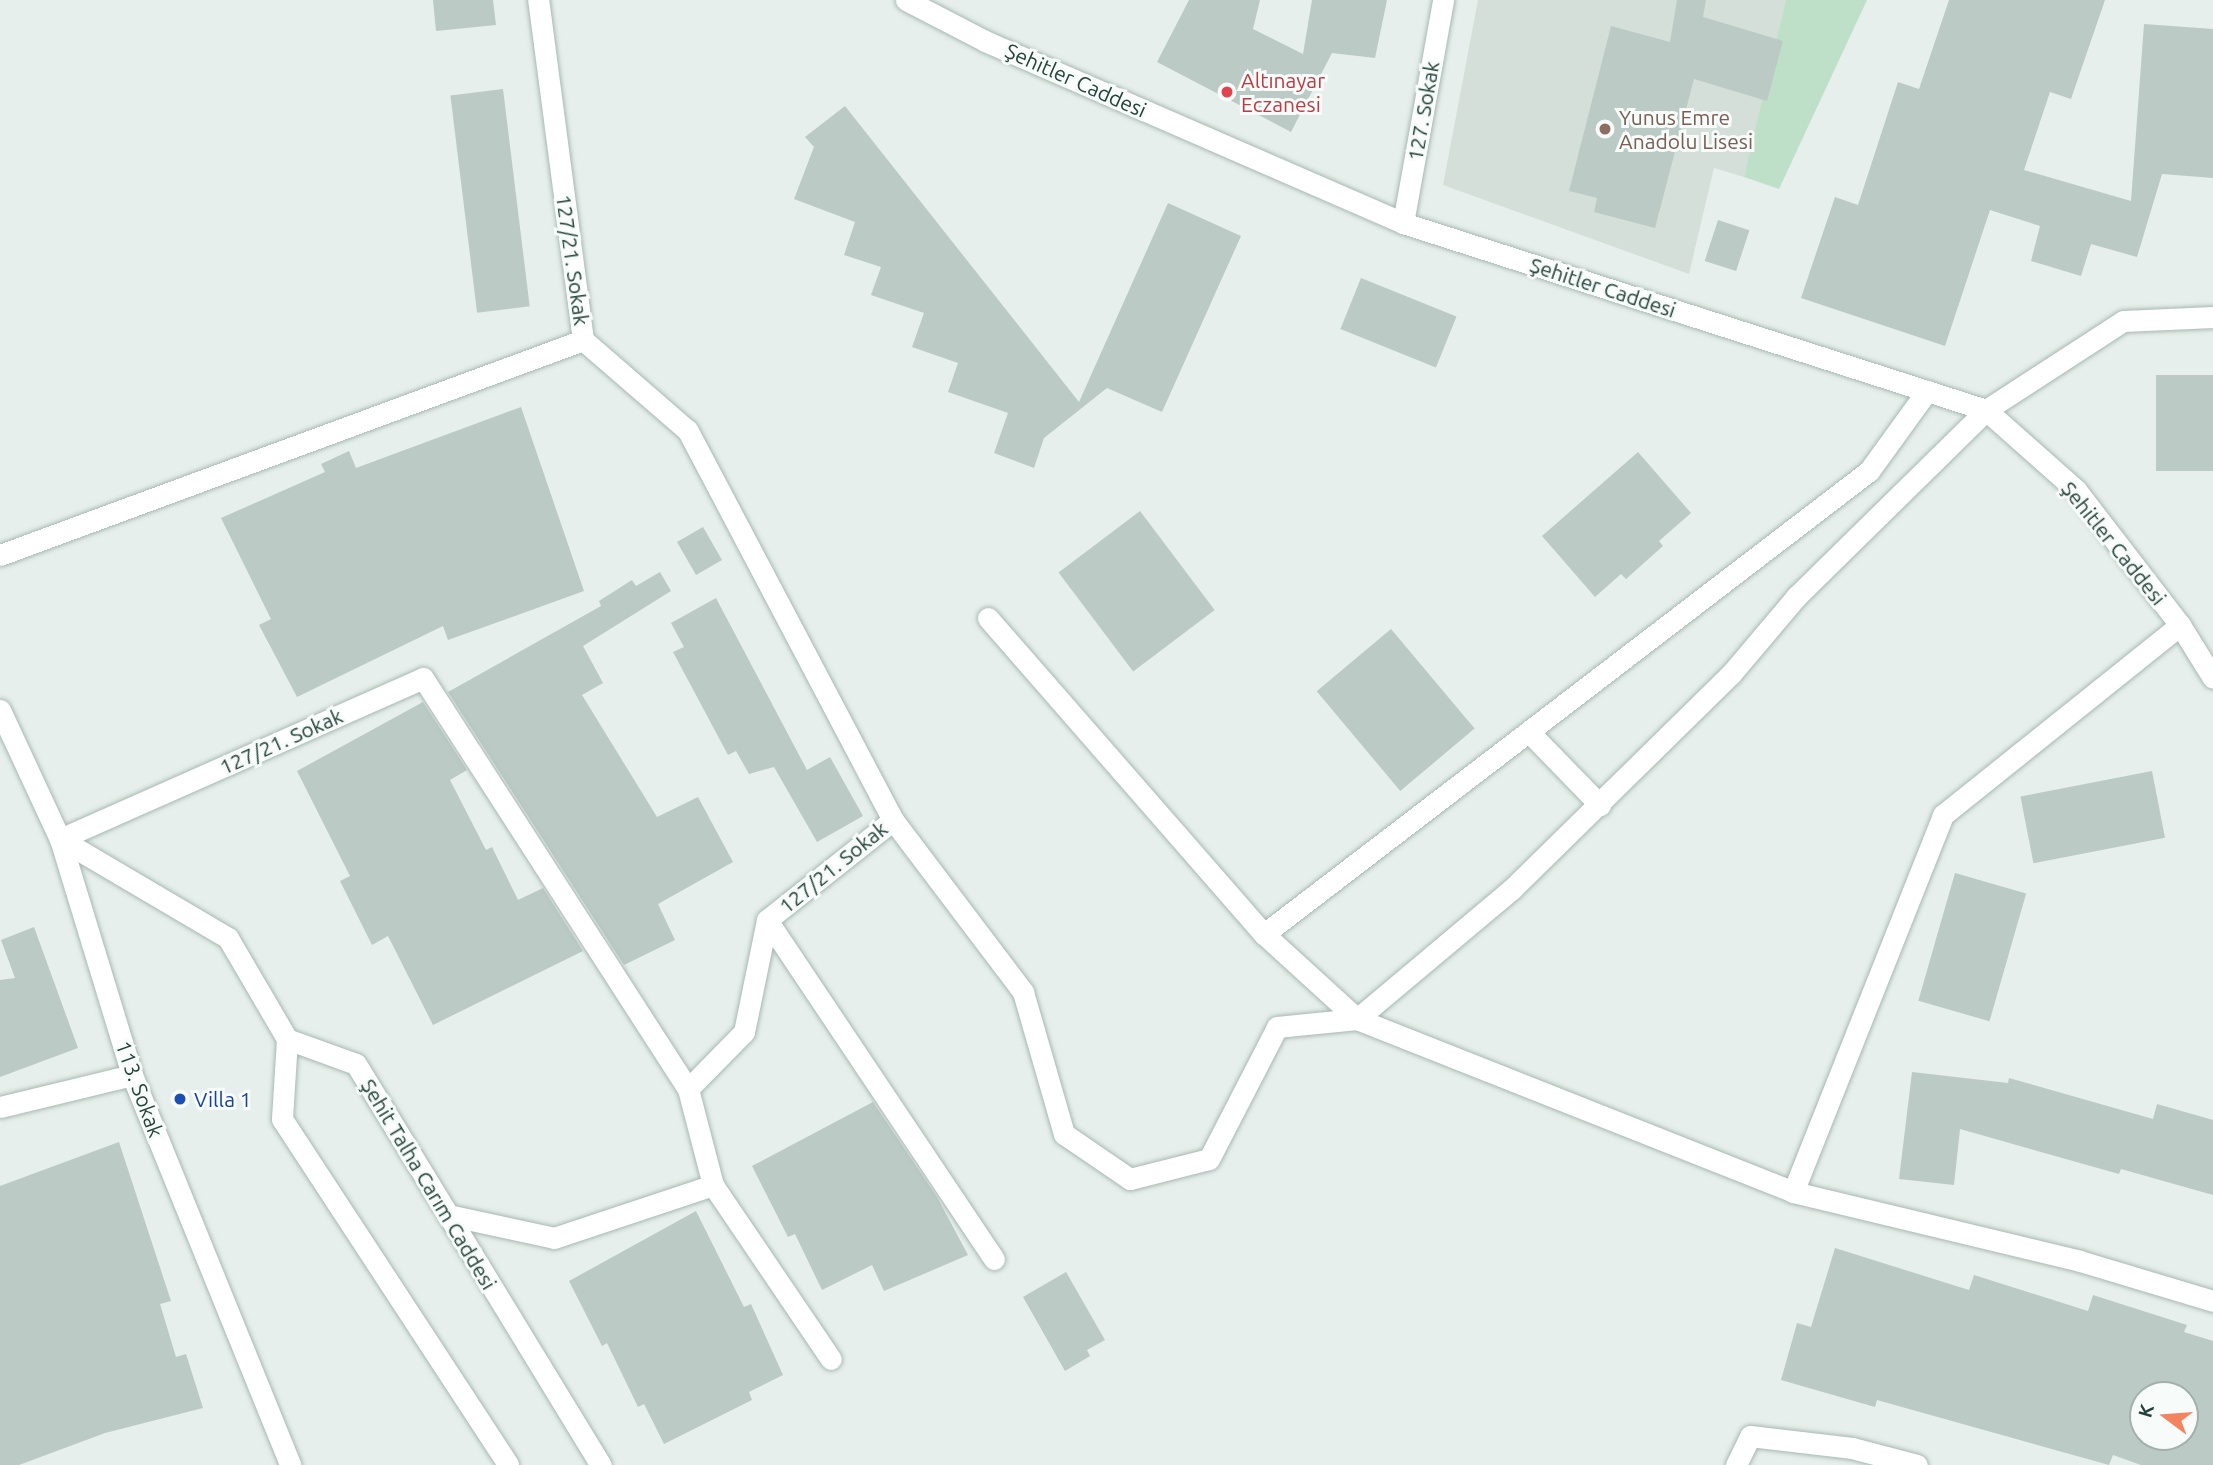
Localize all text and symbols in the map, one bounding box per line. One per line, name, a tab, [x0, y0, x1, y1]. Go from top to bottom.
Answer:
street label: Şehitler Caddesi	[1002, 38, 1150, 122]
street label: 127. Sokak	[1402, 59, 1444, 163]
place label: Altınayar Eczanesi	[1241, 67, 1325, 117]
marker: Altınayar Eczanesi	[1219, 84, 1235, 100]
place label: Yunus Emre Anadolu Lisesi	[1619, 104, 1753, 154]
marker: Yunus Emre Anadolu Lisesi	[1597, 121, 1613, 137]
street label: 127/21. Sokak	[551, 193, 595, 327]
street label: Şehitler Caddesi	[1527, 252, 1679, 322]
street label: Şehitler Caddesi	[2056, 476, 2172, 610]
street label: 127/21. Sokak	[215, 703, 347, 779]
street label: 127/21. Sokak	[774, 816, 892, 918]
street label: 113. Sokak	[111, 1037, 169, 1141]
street label: Şehit Talha Carım Caddesi	[356, 1074, 502, 1294]
place label: Villa 1	[194, 1086, 252, 1112]
marker: Villa 1	[172, 1091, 188, 1107]
north arrow	[2129, 1381, 2199, 1451]
text: K	[2133, 1402, 2158, 1420]

